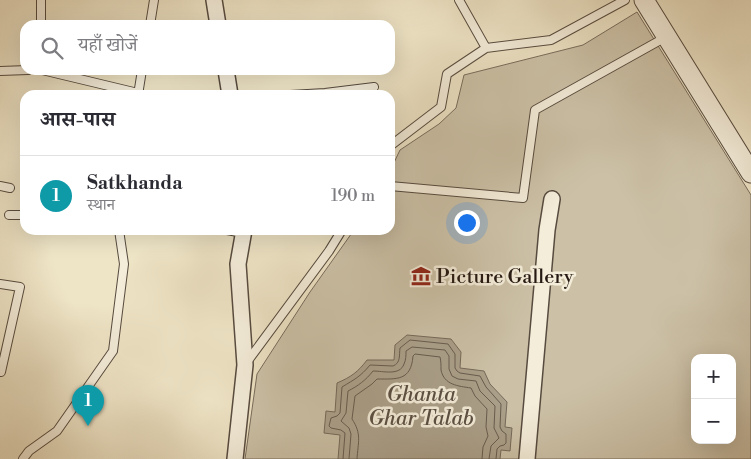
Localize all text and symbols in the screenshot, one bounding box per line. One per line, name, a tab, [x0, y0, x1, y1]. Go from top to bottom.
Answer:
search box	[20, 20, 395, 75]
text: यहाँ खोजें	[78, 33, 138, 57]
icon: search	[38, 34, 66, 62]
text: आस-पास	[40, 107, 115, 133]
text: Satkhanda	[87, 171, 183, 195]
text: 1	[52, 186, 60, 206]
text: 190 m	[331, 186, 375, 206]
text: स्थान	[87, 195, 115, 215]
your location	[454, 210, 480, 236]
museum icon: Picture Gallery	[410, 265, 432, 287]
place label: Picture Gallery	[436, 265, 574, 290]
map controls	[691, 354, 736, 444]
button: +	[691, 354, 736, 399]
water label: Ghanta Ghar Talab	[368, 382, 474, 432]
pin: 1	[72, 385, 104, 426]
button: −	[691, 399, 736, 444]

